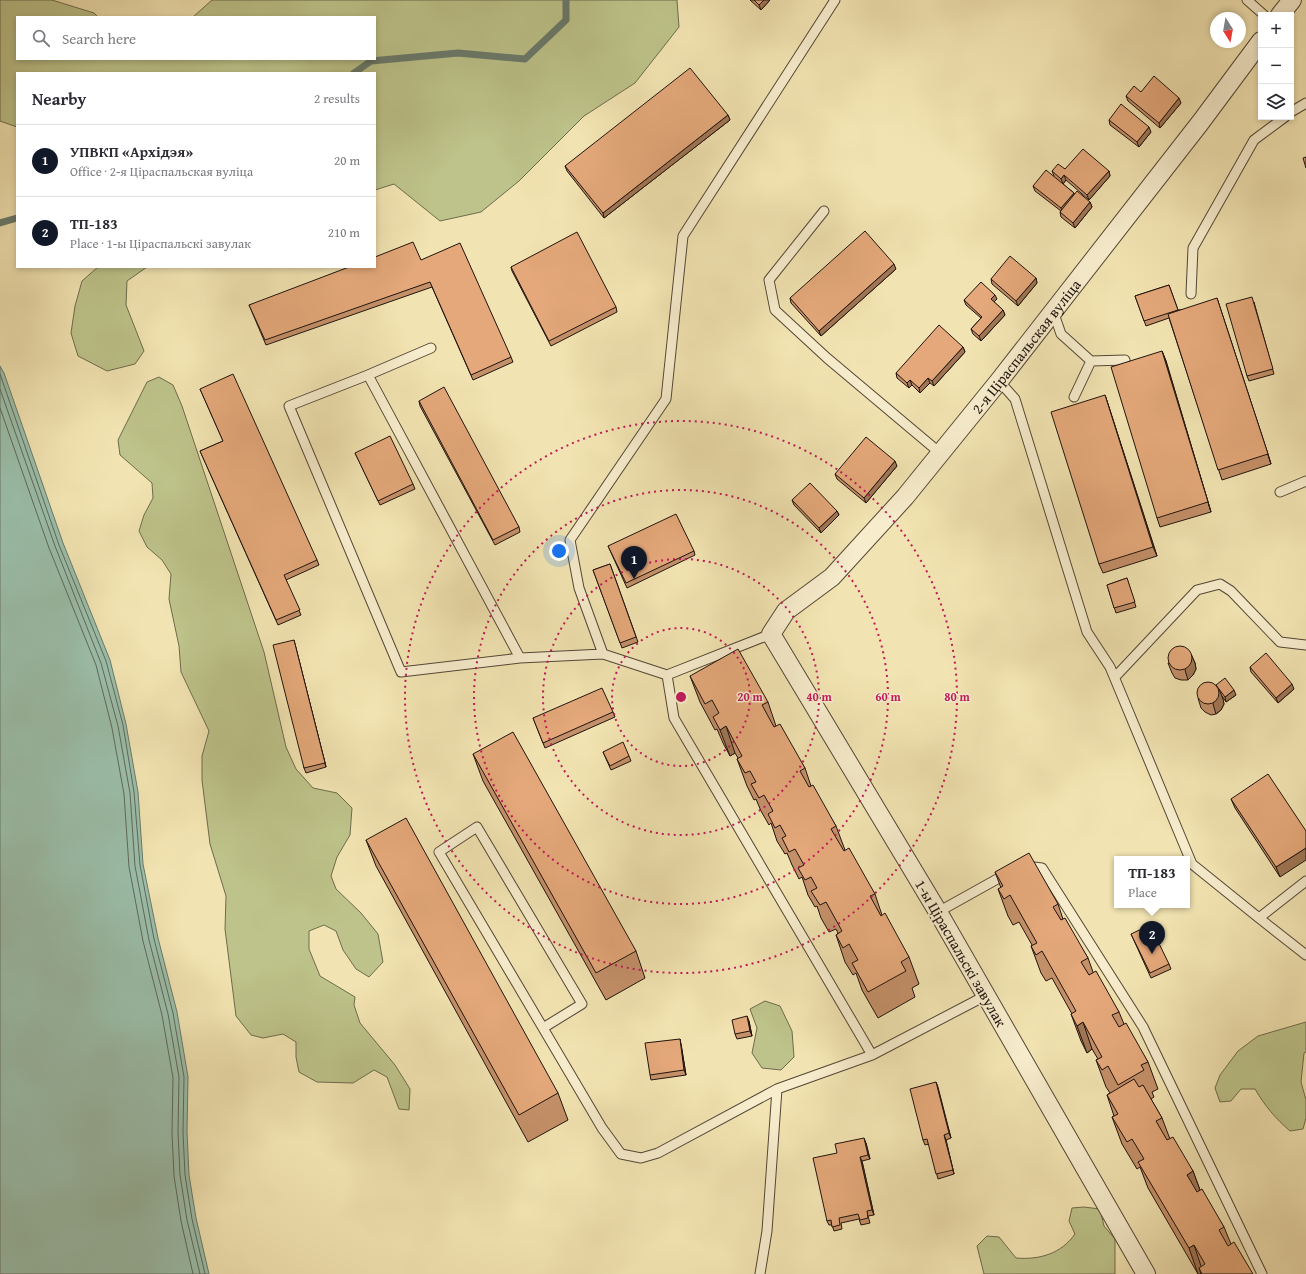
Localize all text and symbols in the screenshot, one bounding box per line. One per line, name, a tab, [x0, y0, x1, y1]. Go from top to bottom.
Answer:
north arrow	[1210, 12, 1246, 48]
map controls	[1258, 12, 1294, 120]
button: +	[1258, 12, 1294, 48]
search box	[16, 16, 376, 60]
icon: search	[30, 27, 52, 49]
text: Search here	[62, 28, 136, 49]
button: −	[1258, 48, 1294, 84]
button: layers	[1258, 84, 1294, 120]
text: Nearby	[32, 86, 86, 111]
text: 2 results	[314, 89, 360, 108]
text: УПВКП «Архідэя»	[70, 141, 193, 162]
text: 1	[42, 151, 48, 170]
text: 20 m	[334, 151, 360, 170]
text: Office · 2-я Ціраспальская вуліца	[70, 162, 253, 181]
text: ТП-183	[70, 213, 118, 234]
text: 2	[42, 223, 48, 242]
text: 210 m	[328, 223, 360, 242]
text: Place · 1-ы Ціраспальскі завулак	[70, 234, 251, 253]
street label: 2-я Ціраспальская вуліца	[966, 274, 1086, 418]
your location	[549, 541, 569, 561]
pin: 1	[621, 546, 647, 579]
text: 20 m	[737, 688, 763, 705]
text: 40 m	[806, 688, 832, 705]
text: 60 m	[875, 688, 901, 705]
text: 80 m	[944, 688, 970, 705]
centre of rings	[674, 690, 688, 704]
popup	[1114, 856, 1190, 908]
text: ТП-183	[1128, 862, 1176, 883]
street label: 1-ы Ціраспальскі завулак	[910, 876, 1012, 1031]
text: Place	[1128, 883, 1157, 902]
pin: 2	[1139, 921, 1165, 954]

